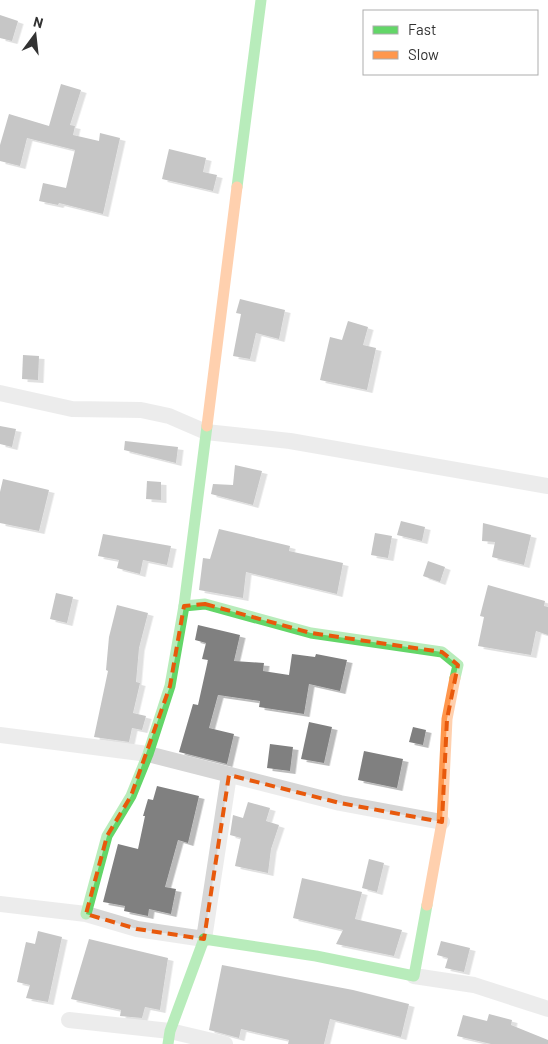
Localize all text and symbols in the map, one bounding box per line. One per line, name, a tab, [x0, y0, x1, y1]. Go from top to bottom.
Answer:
north arrow	[10, 10, 60, 60]
legend	[363, 10, 538, 75]
text: N	[32, 13, 45, 31]
text: Fast	[408, 20, 436, 38]
text: Slow	[408, 45, 439, 63]

